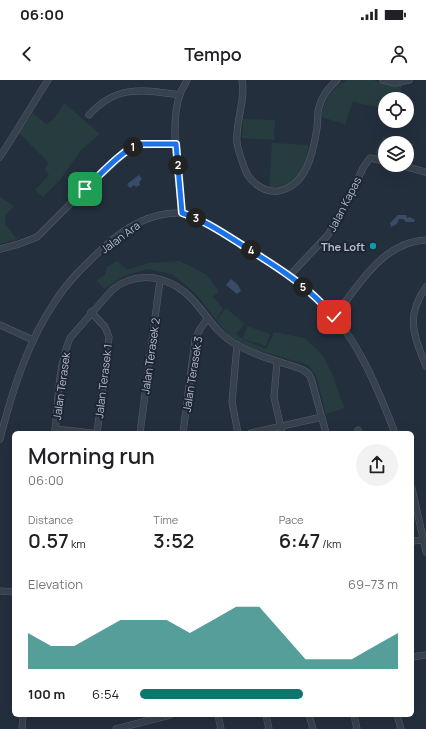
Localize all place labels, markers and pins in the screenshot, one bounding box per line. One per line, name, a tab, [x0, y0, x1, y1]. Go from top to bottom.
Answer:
pin: 1	[123, 137, 143, 157]
pin: 2	[168, 155, 188, 175]
pin	[68, 172, 102, 206]
pin: 3	[186, 208, 206, 228]
place label: The Loft	[321, 239, 365, 254]
pin: 4	[241, 240, 261, 260]
marker: The Loft	[368, 241, 378, 251]
pin: 5	[293, 277, 313, 297]
pin	[317, 300, 351, 334]

